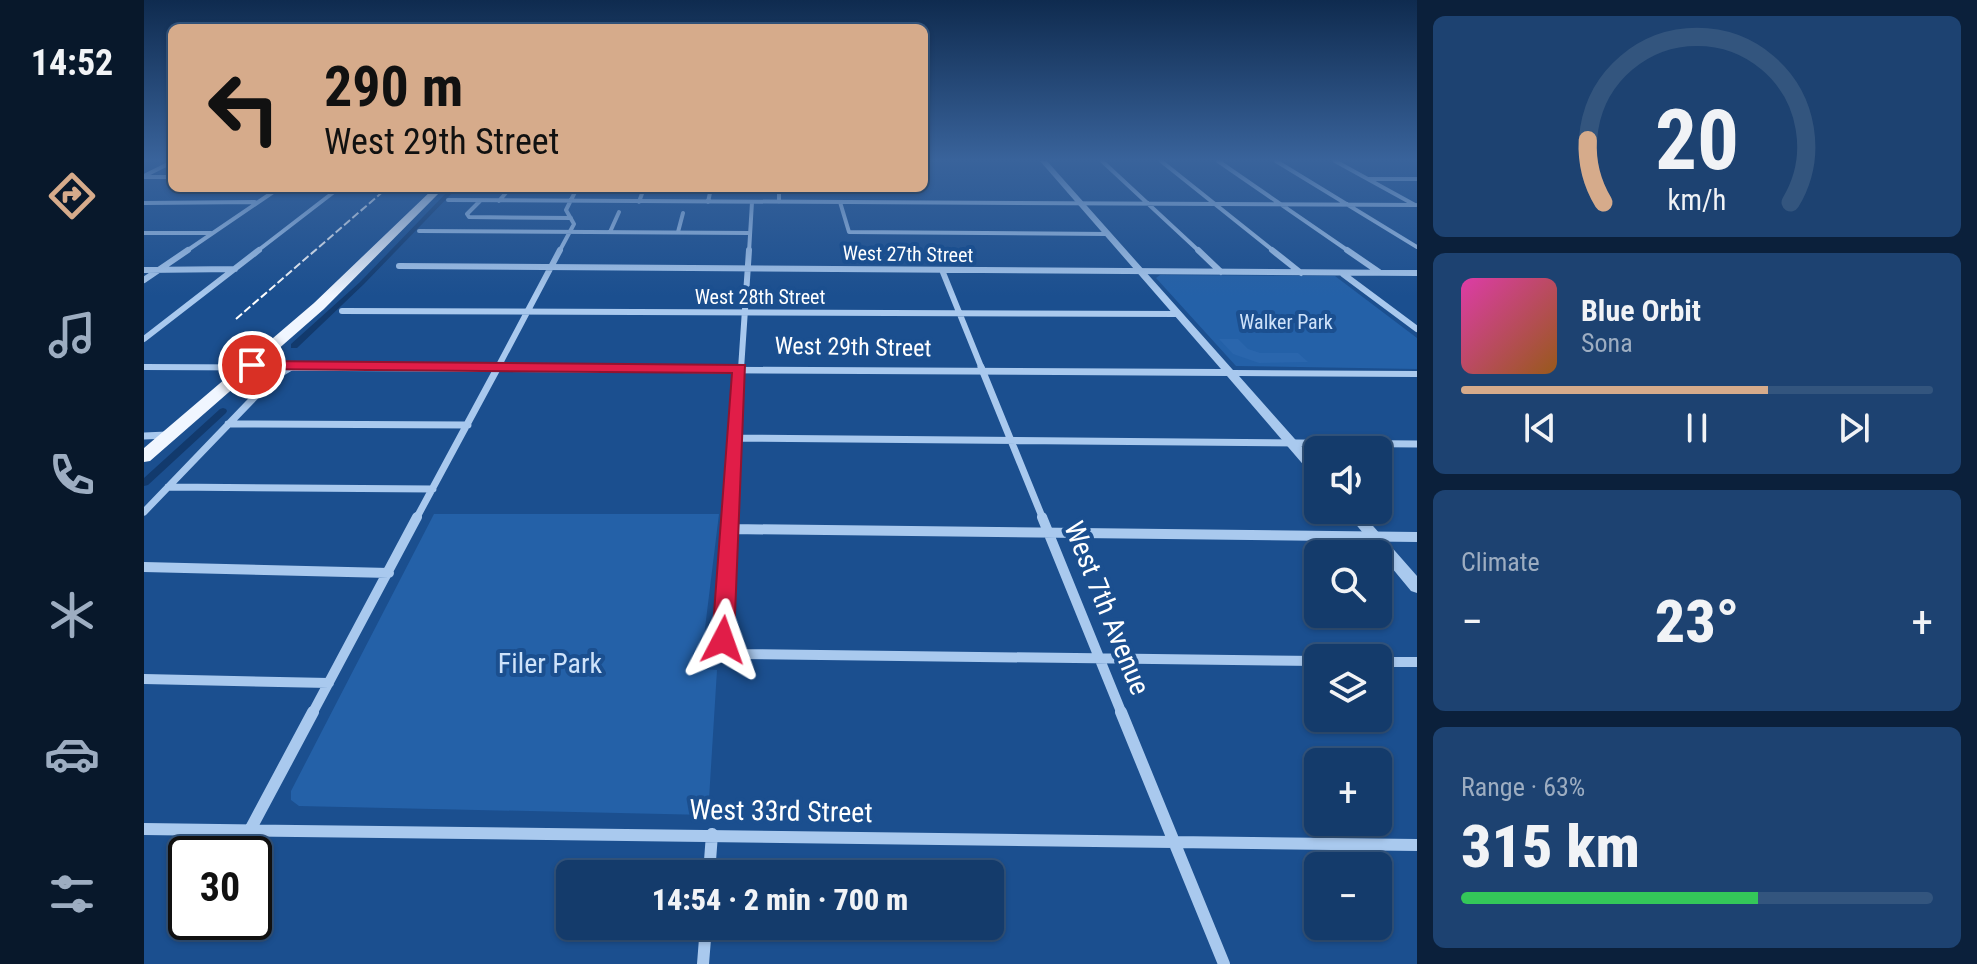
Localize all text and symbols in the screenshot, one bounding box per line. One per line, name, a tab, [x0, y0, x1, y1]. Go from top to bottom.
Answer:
text: 14:52	[31, 42, 113, 84]
text: 290 m	[324, 54, 463, 120]
icon: left	[192, 56, 296, 160]
text: 20	[1655, 91, 1739, 188]
text: West 29th Street	[324, 121, 559, 163]
icon: directions	[44, 168, 100, 224]
text: km/h	[1668, 183, 1726, 217]
street label: West 27th Street	[842, 241, 974, 267]
street label: West 28th Street	[695, 285, 825, 309]
text: Blue Orbit	[1581, 293, 1701, 328]
icon: music	[44, 307, 100, 363]
park label: Walker Park	[1239, 310, 1333, 334]
text: Sona	[1581, 328, 1633, 358]
pin	[218, 331, 286, 399]
street label: West 29th Street	[774, 332, 932, 362]
icon: arrive	[230, 343, 274, 387]
icon: previous	[1518, 406, 1562, 450]
icon: pause	[1675, 406, 1719, 450]
icon: next	[1832, 406, 1876, 450]
map controls	[1304, 436, 1392, 940]
button: sound	[1304, 436, 1392, 524]
icon: phone	[44, 447, 100, 503]
street label: West 7th Avenue	[1057, 516, 1157, 700]
button: search	[1304, 540, 1392, 628]
text: Climate	[1461, 547, 1540, 577]
text: 23°	[1655, 586, 1739, 657]
icon: climate	[44, 587, 100, 643]
text: −	[1461, 596, 1483, 648]
text: +	[1911, 596, 1933, 648]
position arrow	[681, 598, 765, 682]
button: layers	[1304, 644, 1392, 732]
park label: Filer Park	[498, 647, 603, 680]
icon: car	[44, 726, 100, 782]
button: +	[1304, 748, 1392, 836]
text: Range · 63%	[1461, 772, 1585, 802]
street label: West 33rd Street	[689, 793, 873, 829]
text: 315 km	[1461, 811, 1640, 882]
speed limit sign: 30	[168, 836, 272, 940]
button: −	[1304, 852, 1392, 940]
icon: filters	[44, 866, 100, 922]
text: 14:54 · 2 min · 700 m	[652, 882, 908, 917]

